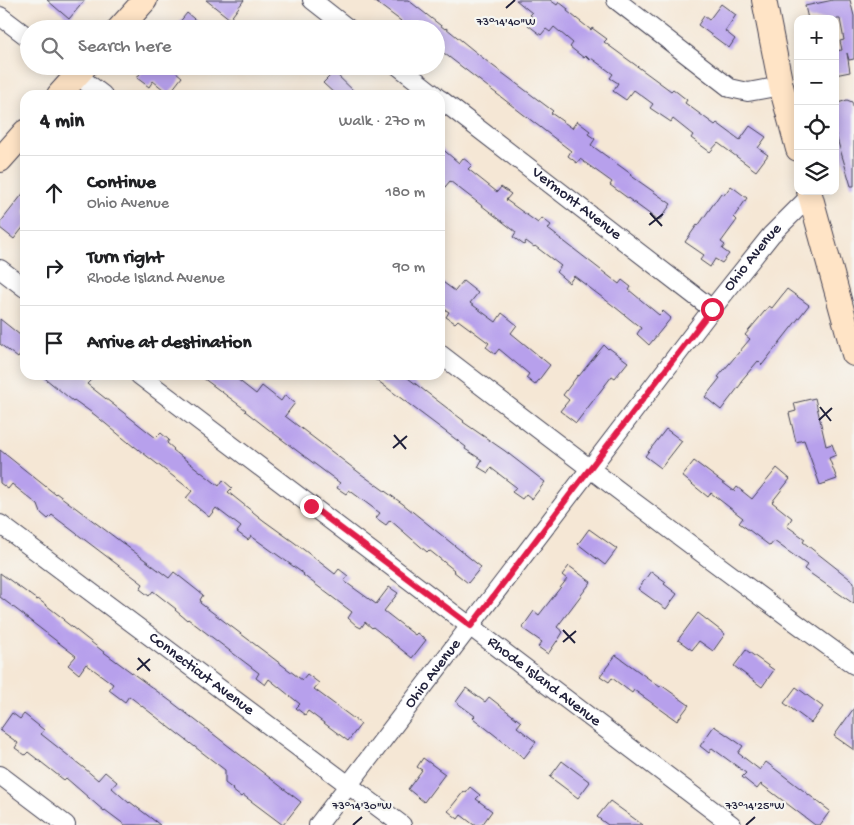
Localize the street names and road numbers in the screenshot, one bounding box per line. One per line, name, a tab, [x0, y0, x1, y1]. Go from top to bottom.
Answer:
street label: Vermont Avenue	[527, 163, 626, 245]
street label: Ohio Avenue	[720, 219, 787, 296]
street label: Connecticut Avenue	[144, 629, 258, 721]
street label: Rhode Island Avenue	[483, 633, 605, 732]
street label: Ohio Avenue	[401, 635, 466, 712]

